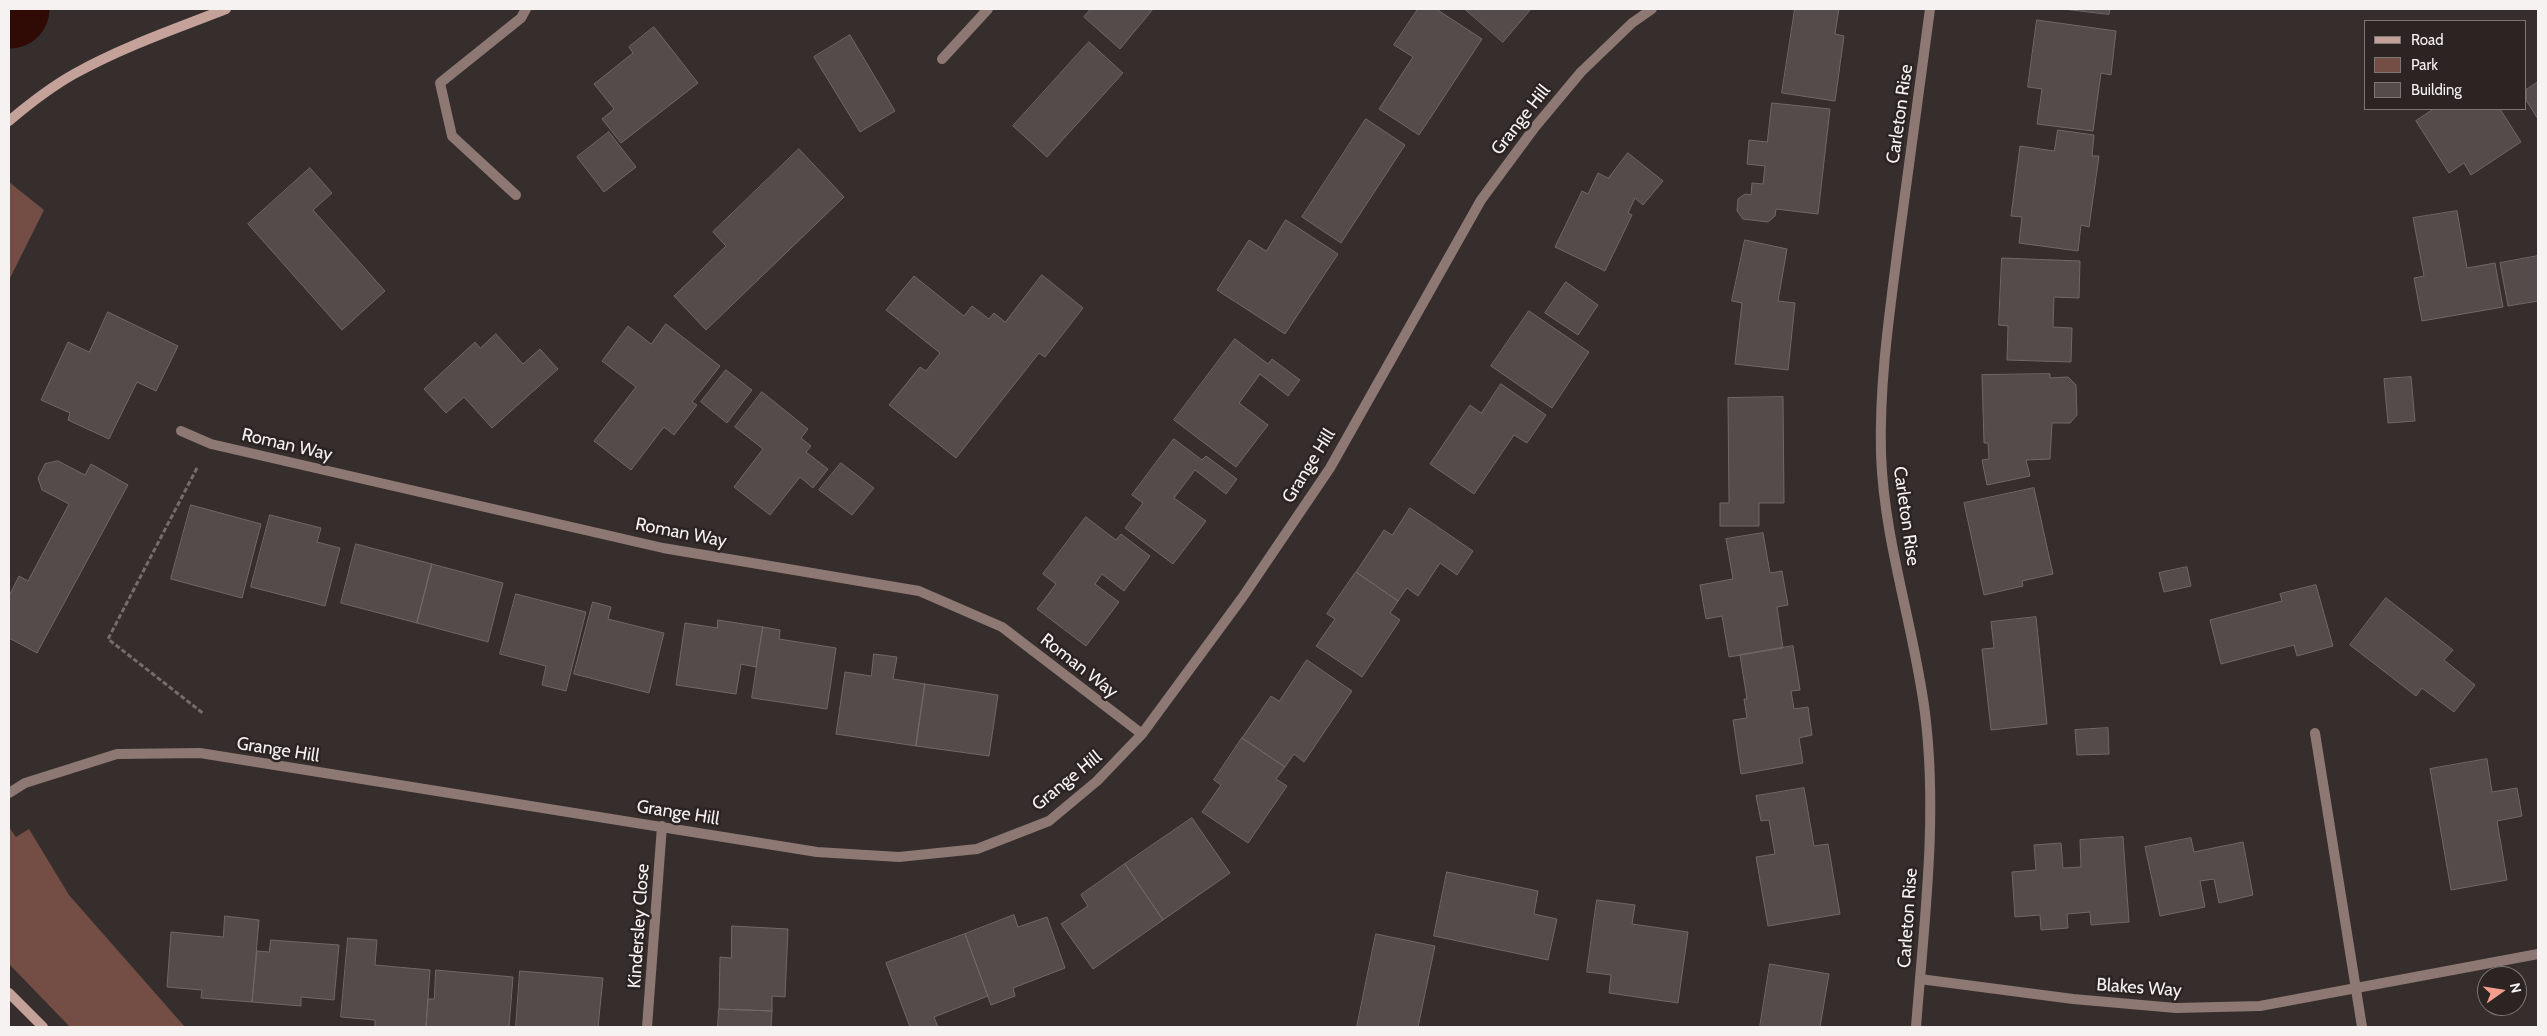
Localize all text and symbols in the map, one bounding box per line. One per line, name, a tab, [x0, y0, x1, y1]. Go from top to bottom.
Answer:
legend	[2364, 20, 2527, 110]
text: Road	[2411, 31, 2444, 49]
text: Park	[2411, 56, 2438, 74]
street label: Carleton Rise	[1882, 63, 1918, 165]
street label: Grange Hill	[1487, 81, 1555, 159]
text: Building	[2411, 81, 2462, 99]
street label: Roman Way	[239, 424, 335, 466]
street label: Grange Hill	[1278, 425, 1340, 507]
street label: Carleton Rise	[1888, 465, 1924, 567]
street label: Roman Way	[633, 514, 729, 552]
street label: Roman Way	[1036, 629, 1122, 703]
street label: Grange Hill	[235, 733, 321, 767]
street label: Grange Hill	[1028, 746, 1106, 816]
street label: Grange Hill	[635, 796, 721, 830]
street label: Kindersley Close	[624, 863, 654, 989]
street label: Carleton Rise	[1894, 867, 1922, 969]
north arrow	[2477, 966, 2527, 1016]
street label: Blakes Way	[2096, 974, 2182, 1002]
text: N	[2506, 981, 2526, 995]

